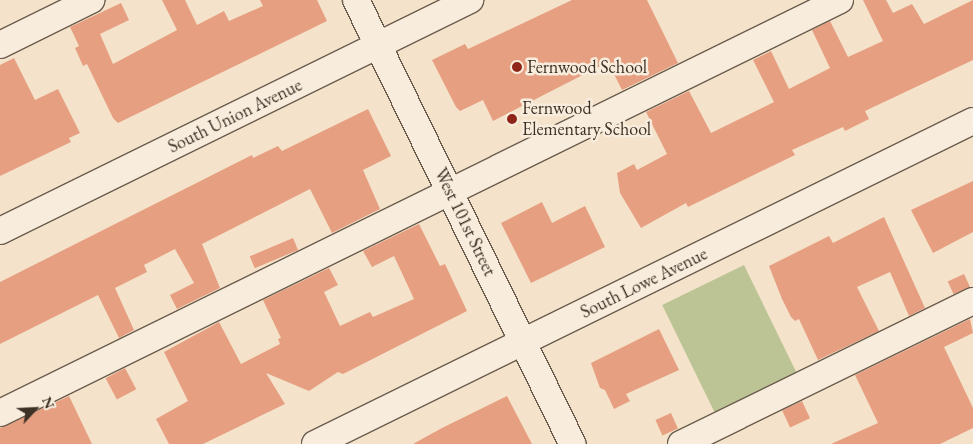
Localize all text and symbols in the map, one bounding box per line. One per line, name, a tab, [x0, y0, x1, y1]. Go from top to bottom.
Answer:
place label: Fernwood School	[527, 56, 647, 78]
marker: Fernwood School	[511, 61, 523, 73]
street label: South Union Avenue	[165, 74, 305, 158]
place label: Fernwood Elementary School	[522, 98, 651, 140]
marker: Fernwood Elementary School	[506, 113, 518, 125]
street label: West 101st Street	[430, 165, 500, 279]
street label: South Lowe Avenue	[577, 243, 711, 323]
north arrow	[10, 384, 60, 434]
text: N	[38, 394, 59, 412]

